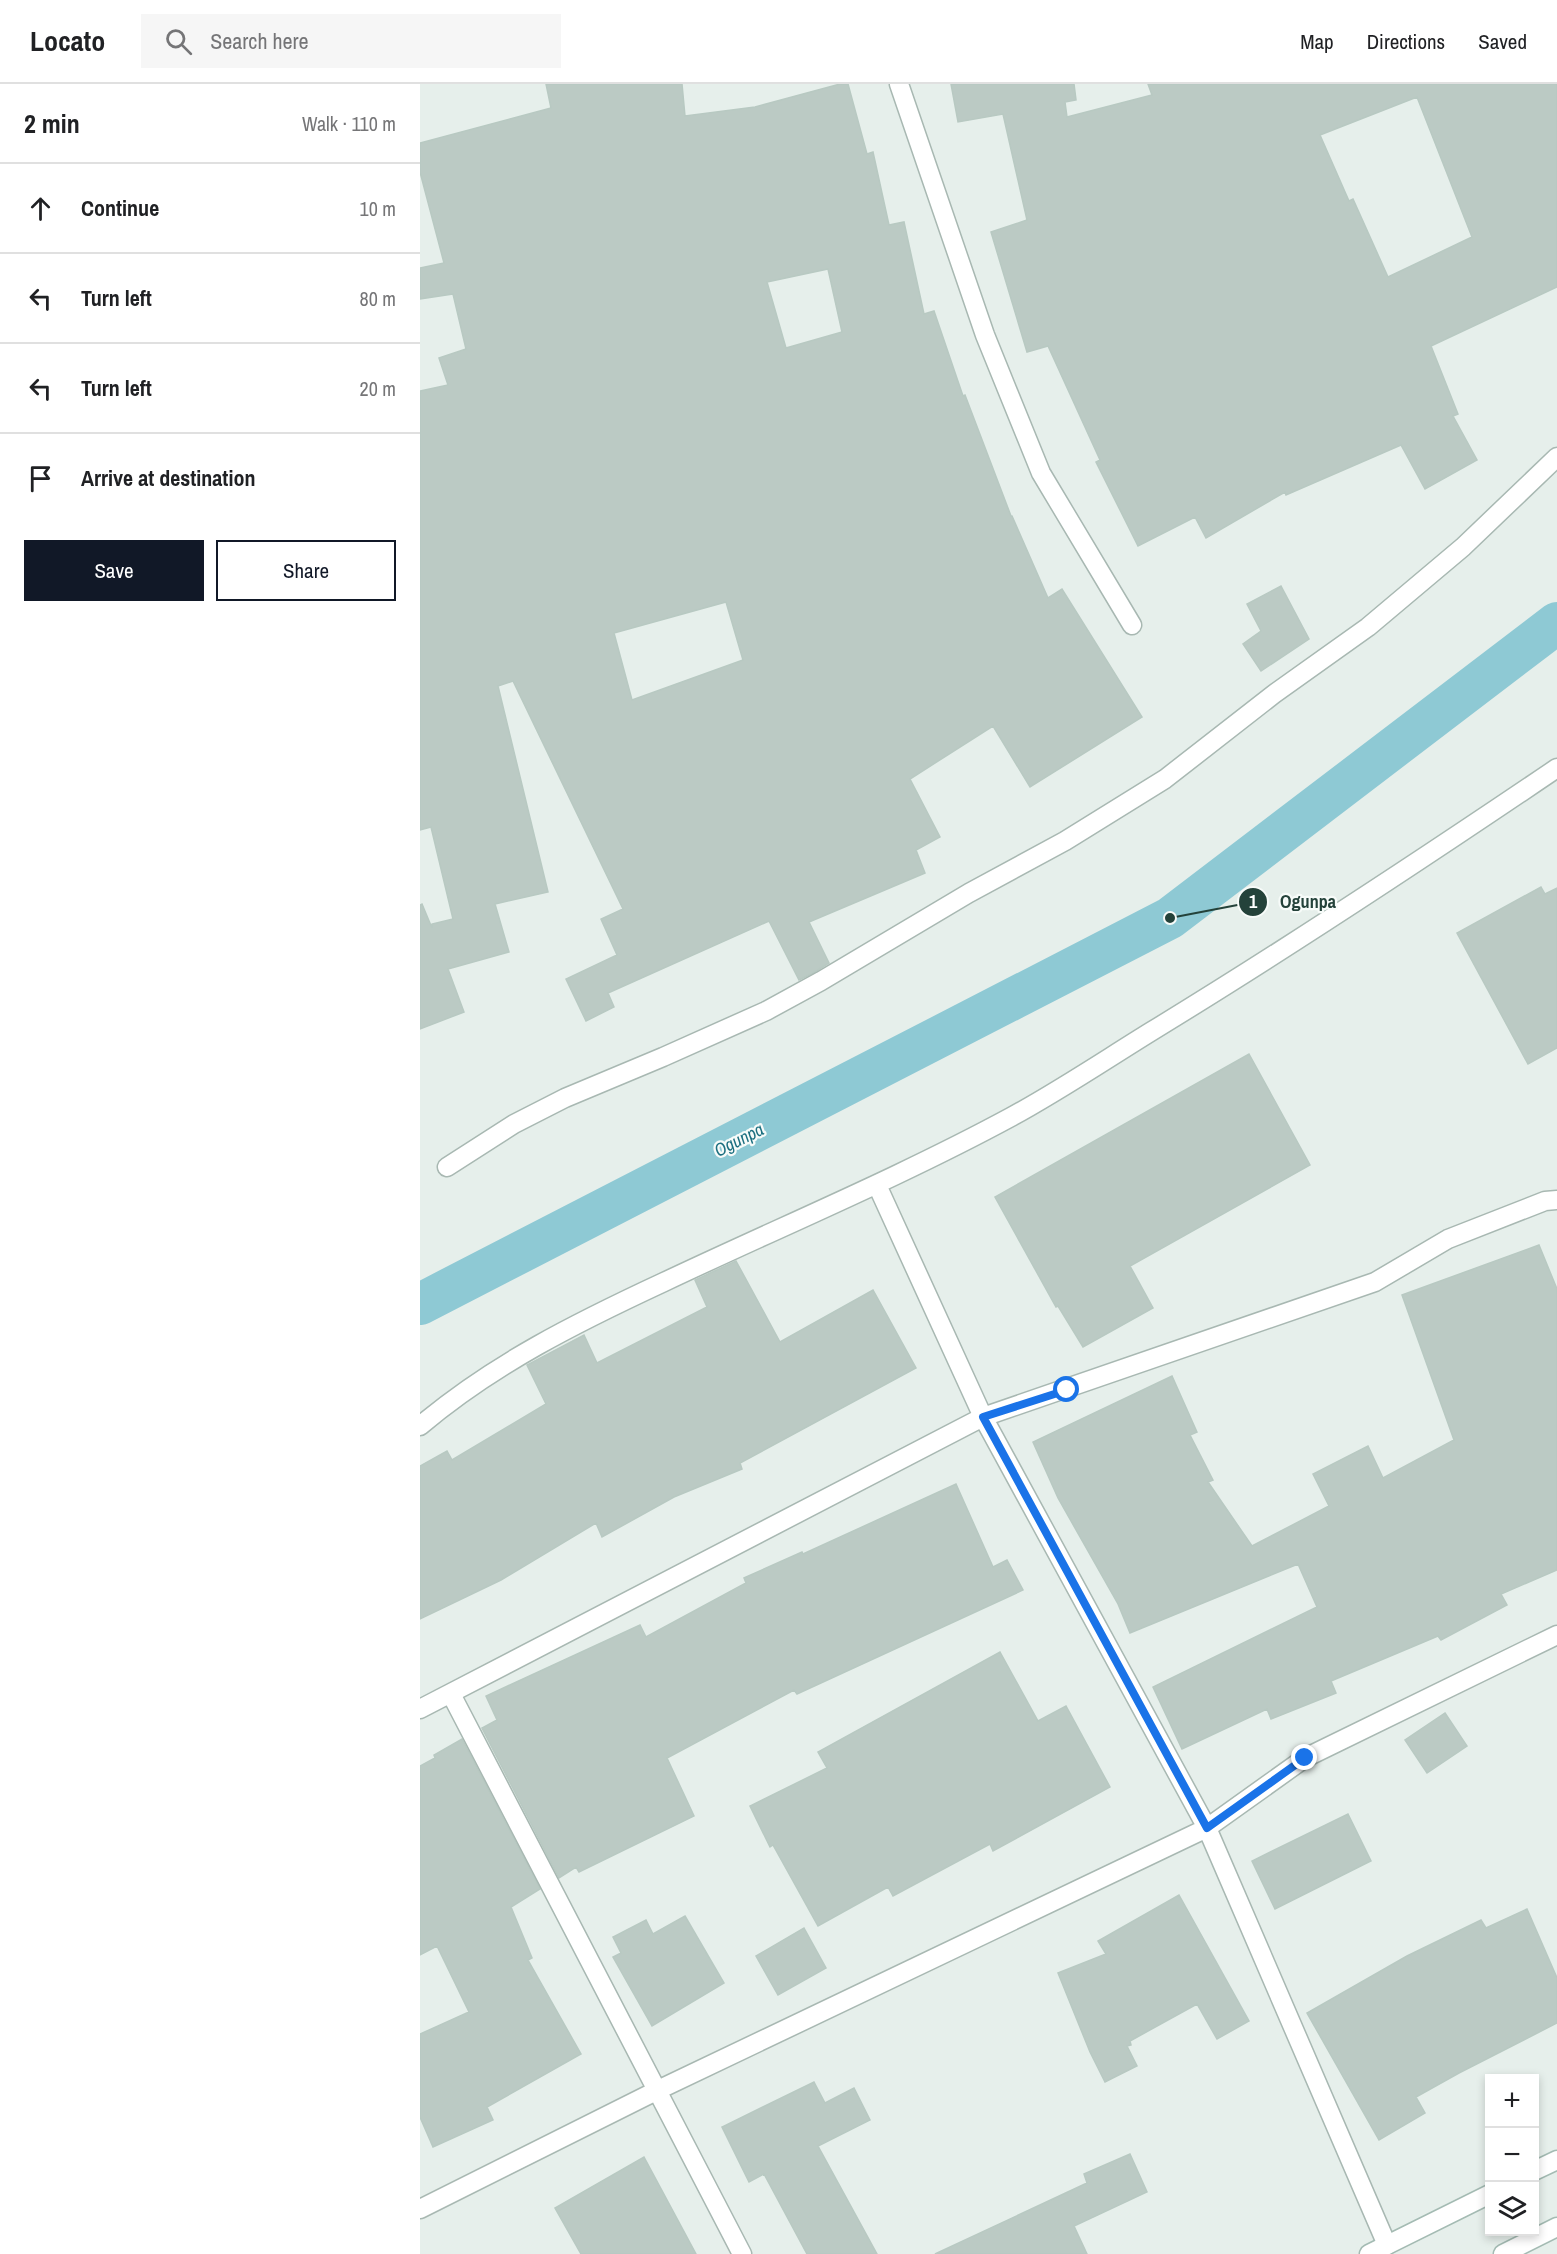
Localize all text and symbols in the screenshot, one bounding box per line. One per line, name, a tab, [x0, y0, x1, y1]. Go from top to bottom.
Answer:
search box	[141, 14, 561, 68]
text: Locato	[30, 22, 105, 60]
icon: search	[162, 25, 195, 58]
text: Search here	[210, 26, 309, 56]
text: Map	[1300, 27, 1334, 56]
text: Directions	[1367, 27, 1445, 56]
text: Saved	[1478, 27, 1527, 56]
text: 2 min	[24, 106, 80, 141]
text: Walk · 110 m	[302, 110, 396, 137]
icon: ahead	[24, 192, 57, 225]
text: Continue	[81, 193, 159, 223]
text: 10 m	[360, 195, 396, 222]
icon: left	[24, 282, 57, 315]
text: Turn left	[81, 283, 152, 313]
text: 80 m	[360, 285, 396, 312]
icon: left	[24, 372, 57, 405]
text: Turn left	[81, 373, 152, 403]
text: 20 m	[360, 375, 396, 402]
icon: arrive	[24, 462, 57, 495]
text: Arrive at destination	[81, 463, 255, 493]
button: Save	[24, 540, 204, 601]
button: Share	[216, 540, 396, 601]
callout: Ogunpa	[1238, 884, 1348, 920]
text: 1	[1249, 889, 1258, 914]
text: Ogunpa	[1280, 889, 1337, 914]
water label: Ogunpa	[710, 1116, 768, 1163]
route start	[1053, 1376, 1079, 1402]
route end	[1291, 1744, 1317, 1770]
map controls	[1485, 2074, 1539, 2236]
button: +	[1485, 2074, 1539, 2128]
button: −	[1485, 2128, 1539, 2182]
button: layers	[1485, 2182, 1539, 2236]

